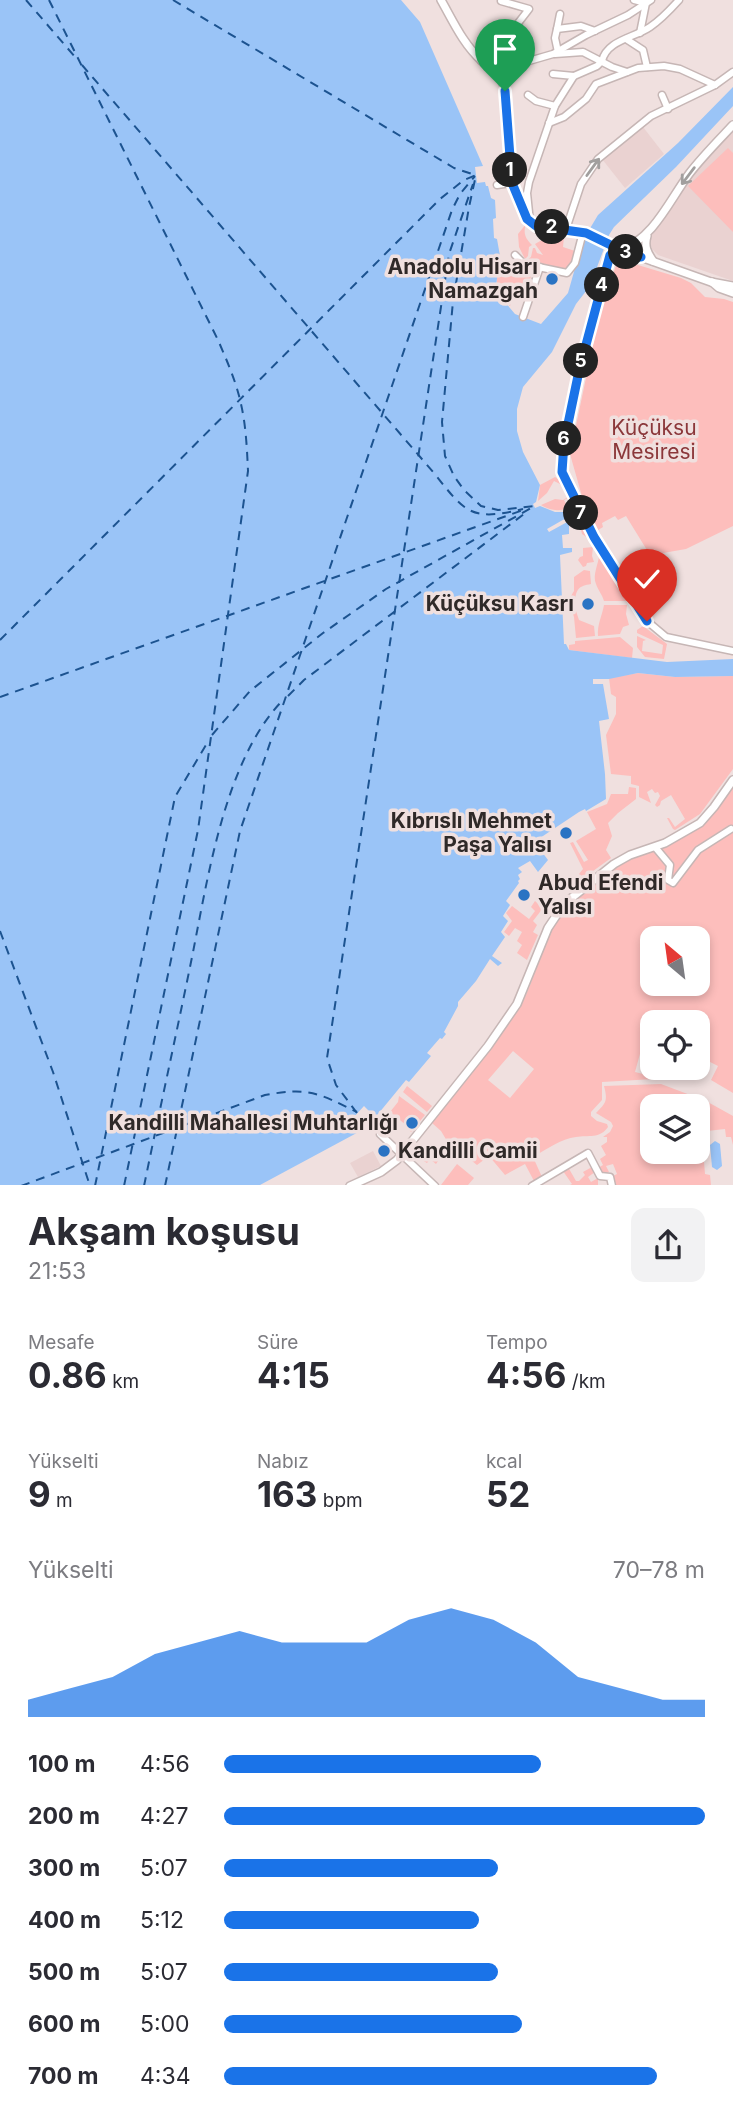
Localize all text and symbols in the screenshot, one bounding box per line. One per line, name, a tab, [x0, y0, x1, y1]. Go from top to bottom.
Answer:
pin	[475, 19, 535, 91]
icon: arrive	[486, 30, 524, 68]
pin: 1	[492, 152, 528, 188]
text: 1	[505, 158, 514, 181]
one-way arrow	[586, 158, 601, 177]
one-way arrow	[681, 167, 696, 186]
pin: 2	[534, 210, 570, 244]
text: 2	[546, 215, 557, 238]
pin: 3	[608, 234, 644, 270]
text: 3	[619, 240, 632, 263]
place label: Anadolu Hisarı Namazgah	[387, 254, 538, 303]
pin: 4	[584, 268, 620, 302]
marker: Anadolu Hisarı Namazgah	[544, 271, 560, 287]
text: 4	[595, 273, 608, 296]
pin: 5	[564, 344, 598, 378]
text: 5	[574, 349, 587, 372]
park label: Küçüksu Mesiresi	[611, 415, 697, 464]
pin: 6	[546, 422, 582, 457]
text: 6	[557, 427, 570, 450]
pin: 7	[564, 496, 598, 530]
text: 7	[575, 501, 586, 524]
pin	[617, 549, 677, 621]
icon: check	[628, 560, 666, 598]
place label: Küçüksu Kasrı	[426, 591, 574, 616]
marker: Küçüksu Kasrı	[580, 596, 596, 612]
place label: Kıbrıslı Mehmet Paşa Yalısı	[391, 808, 552, 857]
marker: Kıbrıslı Mehmet Paşa Yalısı	[558, 825, 574, 841]
place label: Abud Efendi Yalısı	[538, 870, 663, 919]
marker: Abud Efendi Yalısı	[516, 887, 532, 903]
north arrow	[640, 926, 710, 996]
map controls	[640, 926, 710, 1164]
button: locate	[640, 1010, 710, 1080]
button: layers	[640, 1094, 710, 1164]
place label: Kandilli Mahallesi Muhtarlığı	[108, 1110, 398, 1135]
marker: Kandilli Mahallesi Muhtarlığı	[404, 1115, 420, 1131]
place label: Kandilli Camii	[398, 1138, 538, 1163]
marker: Kandilli Camii	[376, 1143, 392, 1159]
text: Akşam koşusu	[28, 1208, 300, 1254]
button: share	[631, 1208, 705, 1282]
text: 21:53	[28, 1257, 86, 1285]
text: Mesafe	[28, 1331, 95, 1354]
text: Süre	[257, 1331, 298, 1354]
text: Tempo	[486, 1331, 548, 1354]
text: 0.86	[28, 1354, 107, 1396]
text: 4:15	[257, 1354, 330, 1396]
text: 4:56	[486, 1354, 566, 1396]
text: km	[107, 1370, 139, 1393]
text: /km	[566, 1370, 606, 1393]
text: Yükselti	[28, 1450, 99, 1473]
text: Nabız	[257, 1450, 309, 1473]
text: kcal	[486, 1450, 522, 1473]
text: 9	[28, 1473, 51, 1515]
text: 163	[257, 1473, 317, 1515]
text: 52	[486, 1473, 530, 1515]
text: m	[51, 1489, 73, 1512]
text: bpm	[317, 1489, 363, 1512]
text: Yükselti	[28, 1556, 113, 1584]
text: 70–78 m	[613, 1556, 705, 1584]
text: 100 m	[28, 1750, 95, 1778]
text: 4:56	[140, 1750, 190, 1778]
text: 200 m	[28, 1802, 100, 1830]
text: 4:27	[140, 1802, 189, 1830]
text: 300 m	[28, 1854, 100, 1882]
text: 5:07	[140, 1854, 188, 1882]
text: 400 m	[28, 1906, 101, 1934]
text: 5:12	[140, 1906, 184, 1934]
text: 500 m	[28, 1958, 100, 1986]
text: 5:07	[140, 1958, 188, 1986]
text: 600 m	[28, 2010, 100, 2038]
text: 5:00	[140, 2010, 190, 2038]
text: 700 m	[28, 2062, 98, 2090]
text: 4:34	[140, 2062, 191, 2090]

